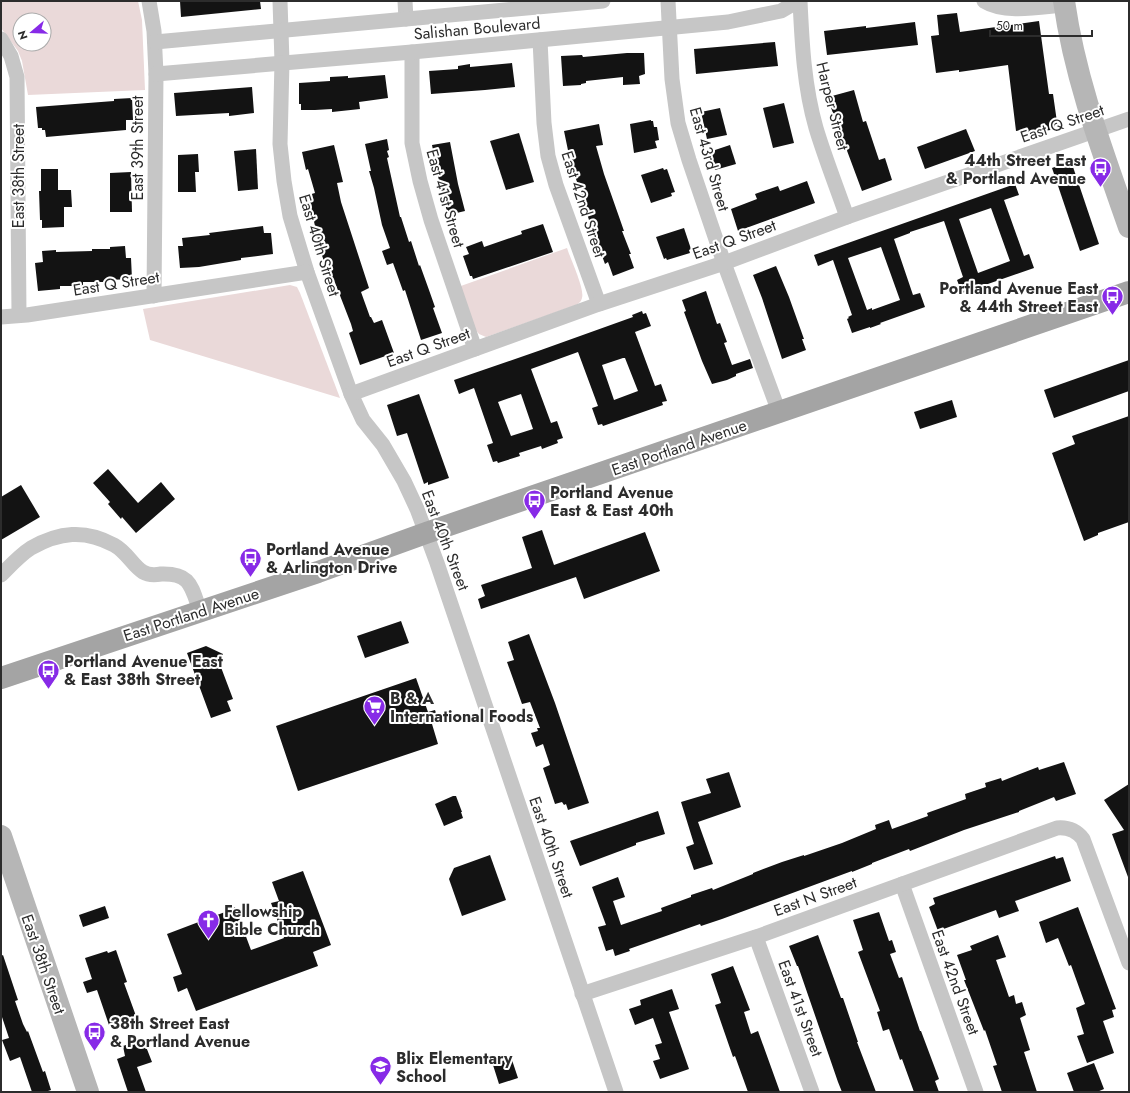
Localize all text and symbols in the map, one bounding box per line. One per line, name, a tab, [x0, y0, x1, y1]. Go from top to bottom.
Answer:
north arrow	[12, 12, 52, 52]
street label: Salishan Boulevard	[413, 12, 541, 45]
scale bar	[990, 12, 1092, 38]
text: 50 m	[996, 17, 1023, 35]
text: N	[14, 29, 32, 42]
street label: Harper Street	[810, 59, 855, 153]
street label: East 39th Street	[126, 95, 149, 200]
street label: East Q Street	[1017, 98, 1107, 149]
street label: East 43rd Street	[684, 104, 735, 214]
street label: East 38th Street	[7, 124, 30, 228]
street label: East 41st Street	[420, 146, 471, 250]
street label: East 42nd Street	[556, 148, 612, 260]
place label: 44th Street East & Portland Avenue	[946, 149, 1087, 190]
bus stop icon: 44th Street East & Portland Avenue	[1088, 156, 1114, 189]
street label: East 40th Street	[293, 191, 346, 299]
street label: East Q Street	[689, 214, 779, 265]
street label: East Q Street	[71, 265, 161, 302]
place label: Portland Avenue East & 44th Street East	[939, 277, 1099, 318]
bus stop icon: Portland Avenue East & 44th Street East	[1100, 284, 1126, 317]
street label: East Q Street	[383, 322, 473, 373]
street label: East Portland Avenue	[609, 414, 750, 481]
place label: Portland Avenue East & East 40th	[550, 481, 674, 522]
street label: East 40th Street	[416, 487, 475, 594]
bus stop icon: Portland Avenue East & East 40th	[521, 488, 547, 521]
place label: Portland Avenue & Arlington Drive	[266, 538, 397, 579]
bus stop icon: Portland Avenue & Arlington Drive	[237, 545, 263, 578]
street label: East Portland Avenue	[120, 582, 262, 647]
place label: Portland Avenue East & East 38th Street	[64, 650, 224, 691]
bus stop icon: Portland Avenue East & East 38th Street	[36, 657, 62, 690]
place label: B & A International Foods	[390, 687, 533, 728]
supermarket icon: B & A International Foods	[362, 694, 388, 727]
street label: East 40th Street	[523, 793, 580, 901]
street label: East N Street	[770, 871, 860, 922]
place label: Fellowship Bible Church	[224, 900, 320, 941]
church icon: Fellowship Bible Church	[195, 907, 221, 940]
street label: East 38th Street	[16, 911, 71, 1017]
street label: East 42nd Street	[926, 926, 985, 1038]
street label: East 41st Street	[772, 957, 829, 1060]
place label: 38th Street East & Portland Avenue	[110, 1012, 250, 1053]
bus stop icon: 38th Street East & Portland Avenue	[82, 1019, 108, 1052]
place label: Blix Elementary School	[396, 1047, 513, 1088]
school or university icon: Blix Elementary School	[368, 1054, 394, 1087]

